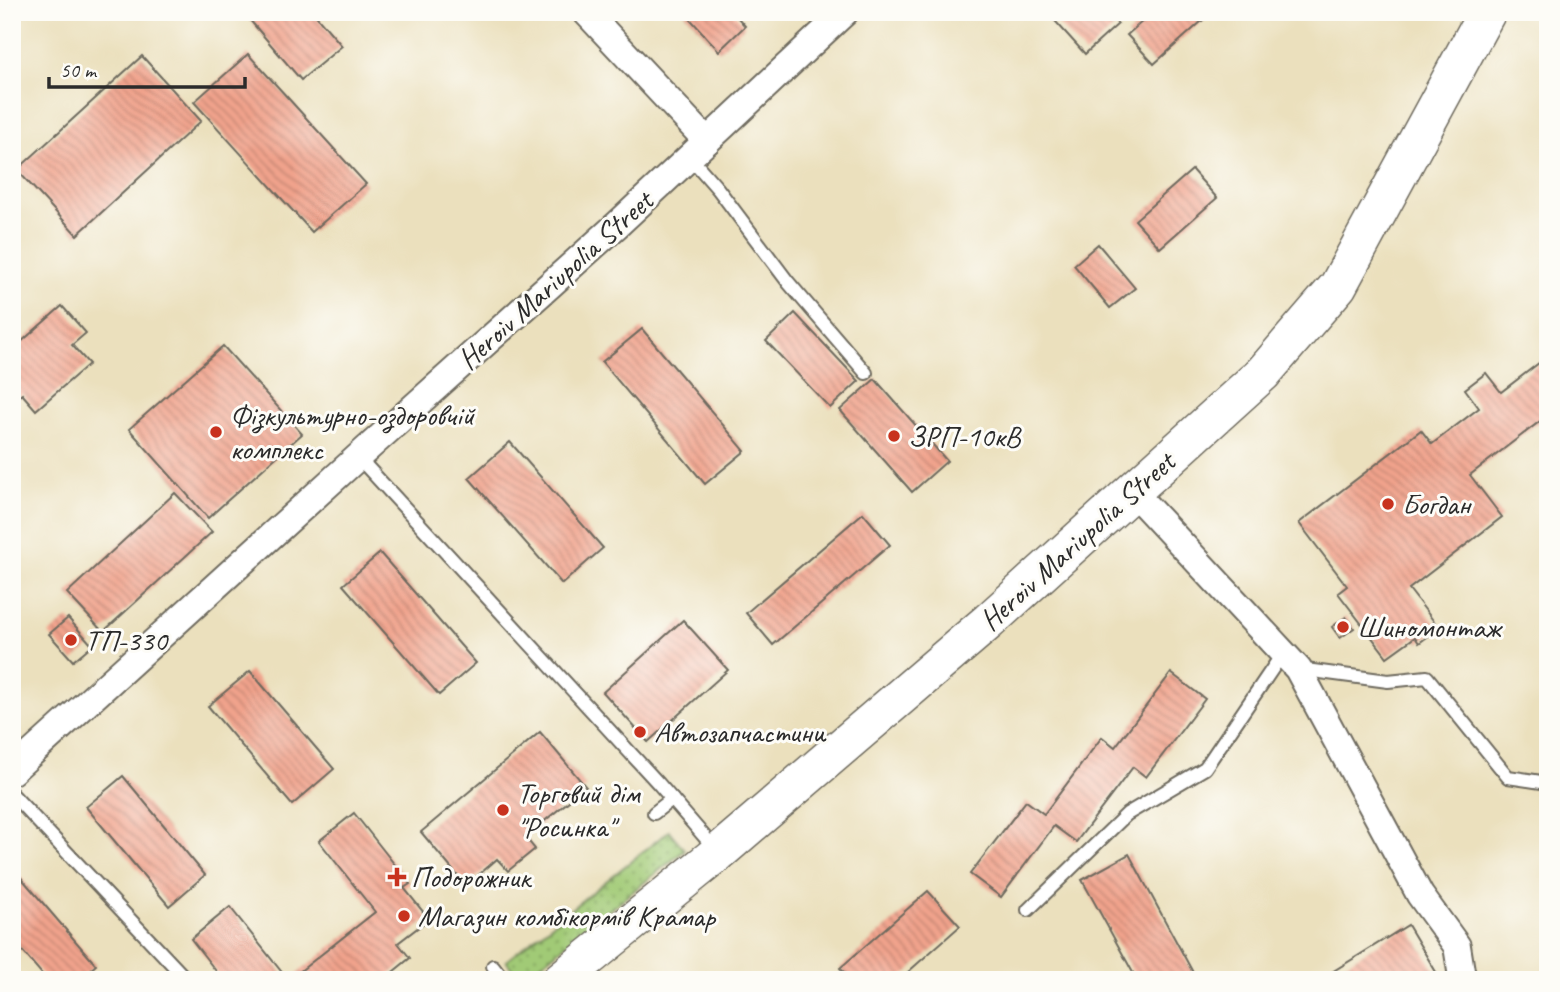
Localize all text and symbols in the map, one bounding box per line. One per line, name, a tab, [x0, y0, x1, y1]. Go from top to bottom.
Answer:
scale bar	[49, 46, 245, 90]
text: 50 m	[60, 57, 98, 83]
street label: Heroiv Mariupolia Street	[449, 180, 663, 378]
place label: Фізкультурно-оздоровчій комплекс	[230, 396, 476, 468]
place label: ЗРП-10кВ	[908, 417, 1023, 455]
marker: Фізкультурно-оздоровчій комплекс	[208, 424, 224, 440]
marker: ЗРП-10кВ	[886, 428, 902, 444]
street label: Heroiv Mariupolia Street	[971, 441, 1185, 639]
place label: Богдан	[1402, 485, 1473, 523]
marker: Богдан	[1380, 496, 1396, 512]
place label: Шиномонтаж	[1357, 608, 1503, 646]
marker: Шиномонтаж	[1335, 619, 1351, 635]
place label: ТП-330	[85, 621, 170, 659]
marker: ТП-330	[63, 632, 79, 648]
place label: Автозапчастини	[654, 713, 827, 751]
marker: Автозапчастини	[632, 724, 648, 740]
place label: Торговий дім "Росинка"	[517, 774, 641, 846]
marker: Торговий дім "Росинка"	[495, 802, 511, 818]
place label: Подорожник	[411, 858, 532, 896]
marker: Подорожник	[389, 869, 405, 885]
place label: Магазин комбікормів Крамар	[418, 897, 717, 935]
marker: Магазин комбікормів Крамар	[396, 908, 412, 924]

